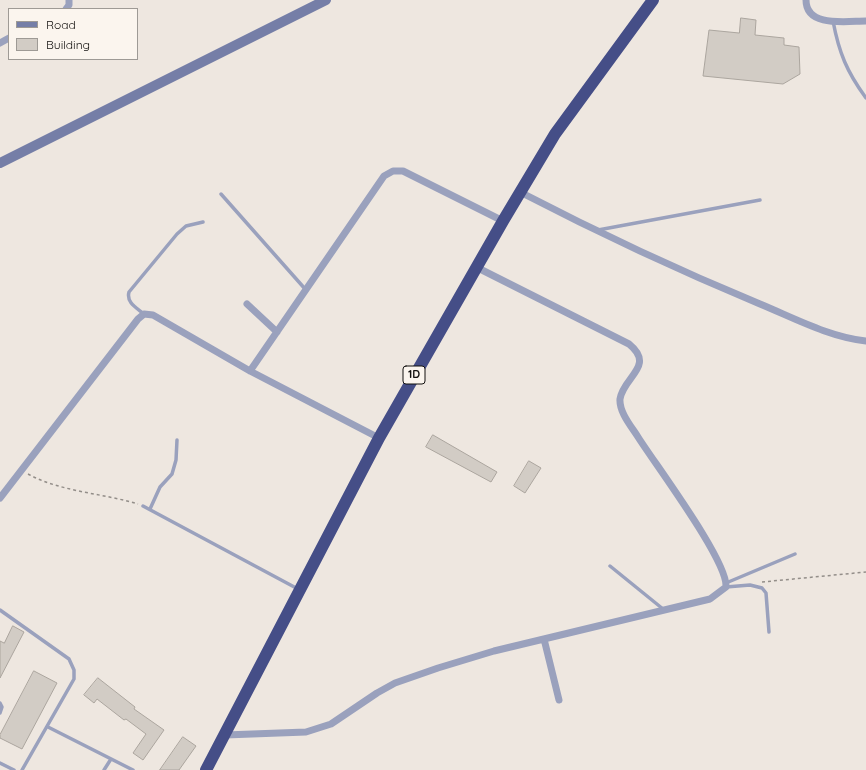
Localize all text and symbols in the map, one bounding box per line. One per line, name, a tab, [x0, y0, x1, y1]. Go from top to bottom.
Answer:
legend	[8, 8, 138, 60]
text: Road	[46, 17, 76, 32]
text: Building	[46, 37, 90, 52]
road number: 1D	[403, 366, 425, 384]

